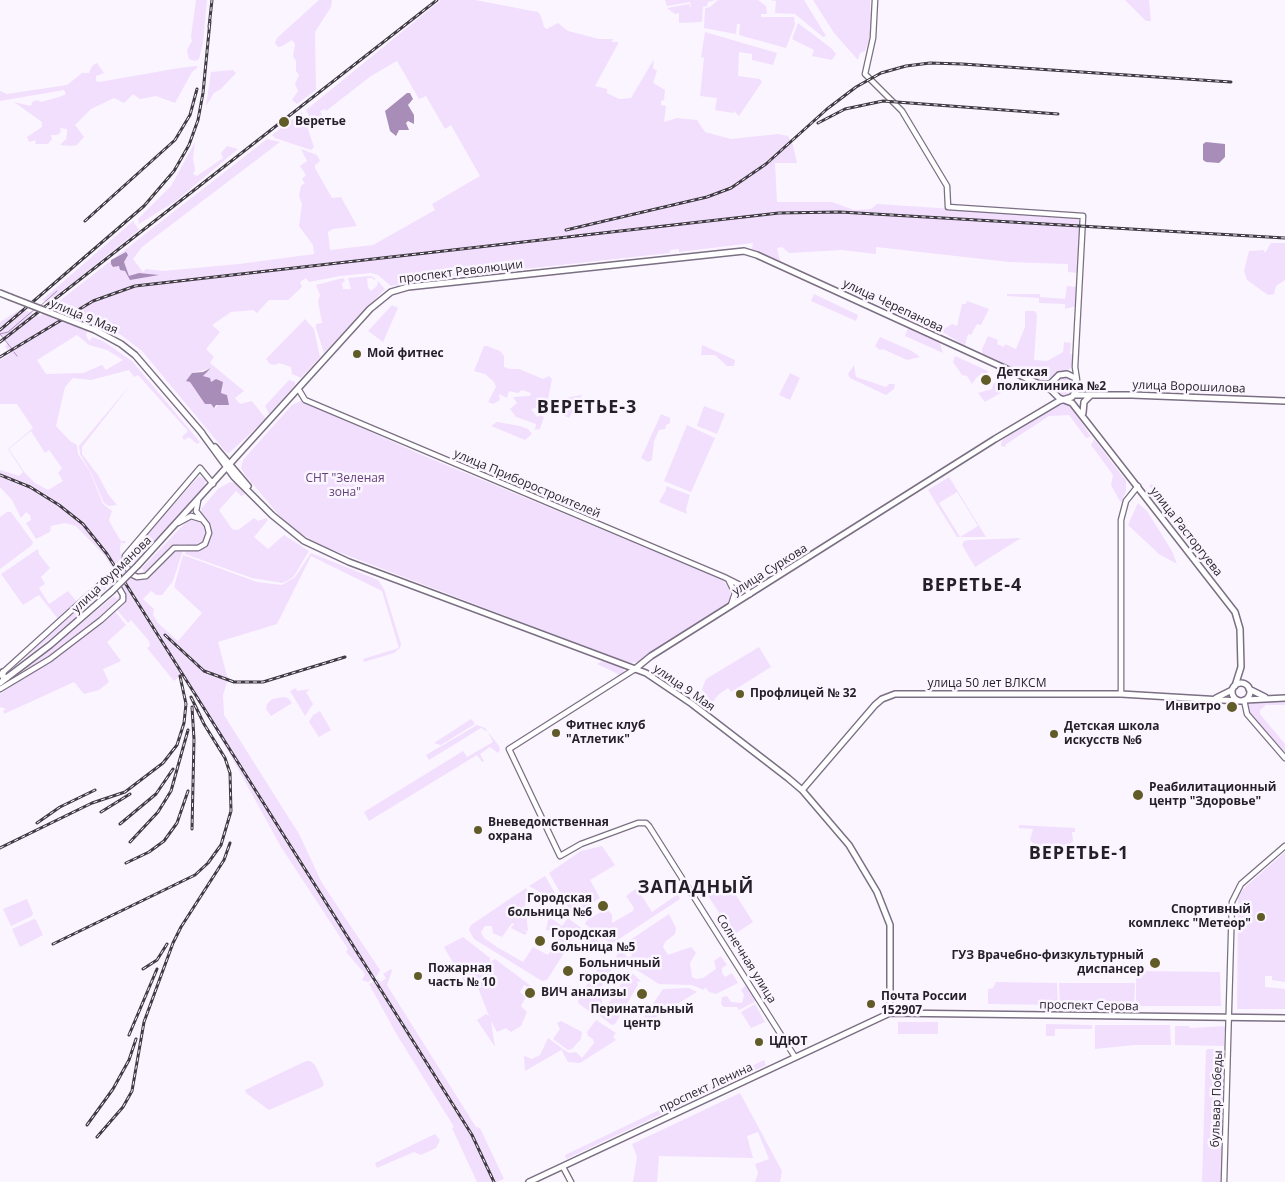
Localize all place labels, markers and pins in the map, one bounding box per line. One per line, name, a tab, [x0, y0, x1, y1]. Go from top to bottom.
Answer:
marker: Веретье	[277, 115, 291, 129]
place label: Веретье	[295, 115, 346, 129]
place label: Мой фитнес	[367, 347, 444, 361]
marker: Мой фитнес	[351, 348, 363, 360]
place label: Детская поликлиника №2	[997, 366, 1106, 394]
marker: Детская поликлиника №2	[979, 373, 993, 387]
place label: Профлицей № 32	[750, 687, 856, 701]
marker: Профлицей № 32	[734, 688, 746, 700]
place label: Инвитро	[1165, 700, 1221, 714]
marker: Инвитро	[1225, 700, 1239, 714]
place label: Фитнес клуб "Атлетик"	[566, 719, 645, 747]
place label: Детская школа искусств №6	[1064, 720, 1159, 748]
marker: Фитнес клуб "Атлетик"	[550, 727, 562, 739]
marker: Детская школа искусств №6	[1048, 728, 1060, 740]
place label: Реабилитационный центр "Здоровье"	[1149, 781, 1276, 809]
marker: Реабилитационный центр "Здоровье"	[1131, 788, 1145, 802]
place label: Вневедомственная охрана	[488, 816, 609, 844]
marker: Вневедомственная охрана	[472, 824, 484, 836]
place label: Городская больница №6	[508, 892, 592, 920]
marker: Городская больница №6	[596, 899, 610, 913]
place label: Спортивный комплекс "Метеор"	[1128, 903, 1251, 931]
marker: Спортивный комплекс "Метеор"	[1255, 911, 1267, 923]
place label: Городская больница №5	[551, 927, 635, 955]
marker: Городская больница №5	[533, 934, 547, 948]
place label: ГУЗ Врачебно-физкультурный диспансер	[952, 949, 1144, 977]
marker: ГУЗ Врачебно-физкультурный диспансер	[1148, 956, 1162, 970]
place label: Больничный городок	[579, 957, 660, 985]
place label: Пожарная часть № 10	[428, 962, 496, 990]
marker: Больничный городок	[561, 964, 575, 978]
marker: Пожарная часть № 10	[412, 970, 424, 982]
marker: ВИЧ анализы	[523, 986, 537, 1000]
place label: ВИЧ анализы	[541, 986, 626, 1000]
marker: Перинатальный центр	[635, 987, 649, 1001]
place label: Почта России 152907	[881, 990, 967, 1018]
marker: Почта России 152907	[865, 998, 877, 1010]
place label: Перинатальный центр	[590, 1003, 694, 1031]
place label: ЦДЮТ	[769, 1035, 807, 1049]
marker: ЦДЮТ	[753, 1036, 765, 1048]

